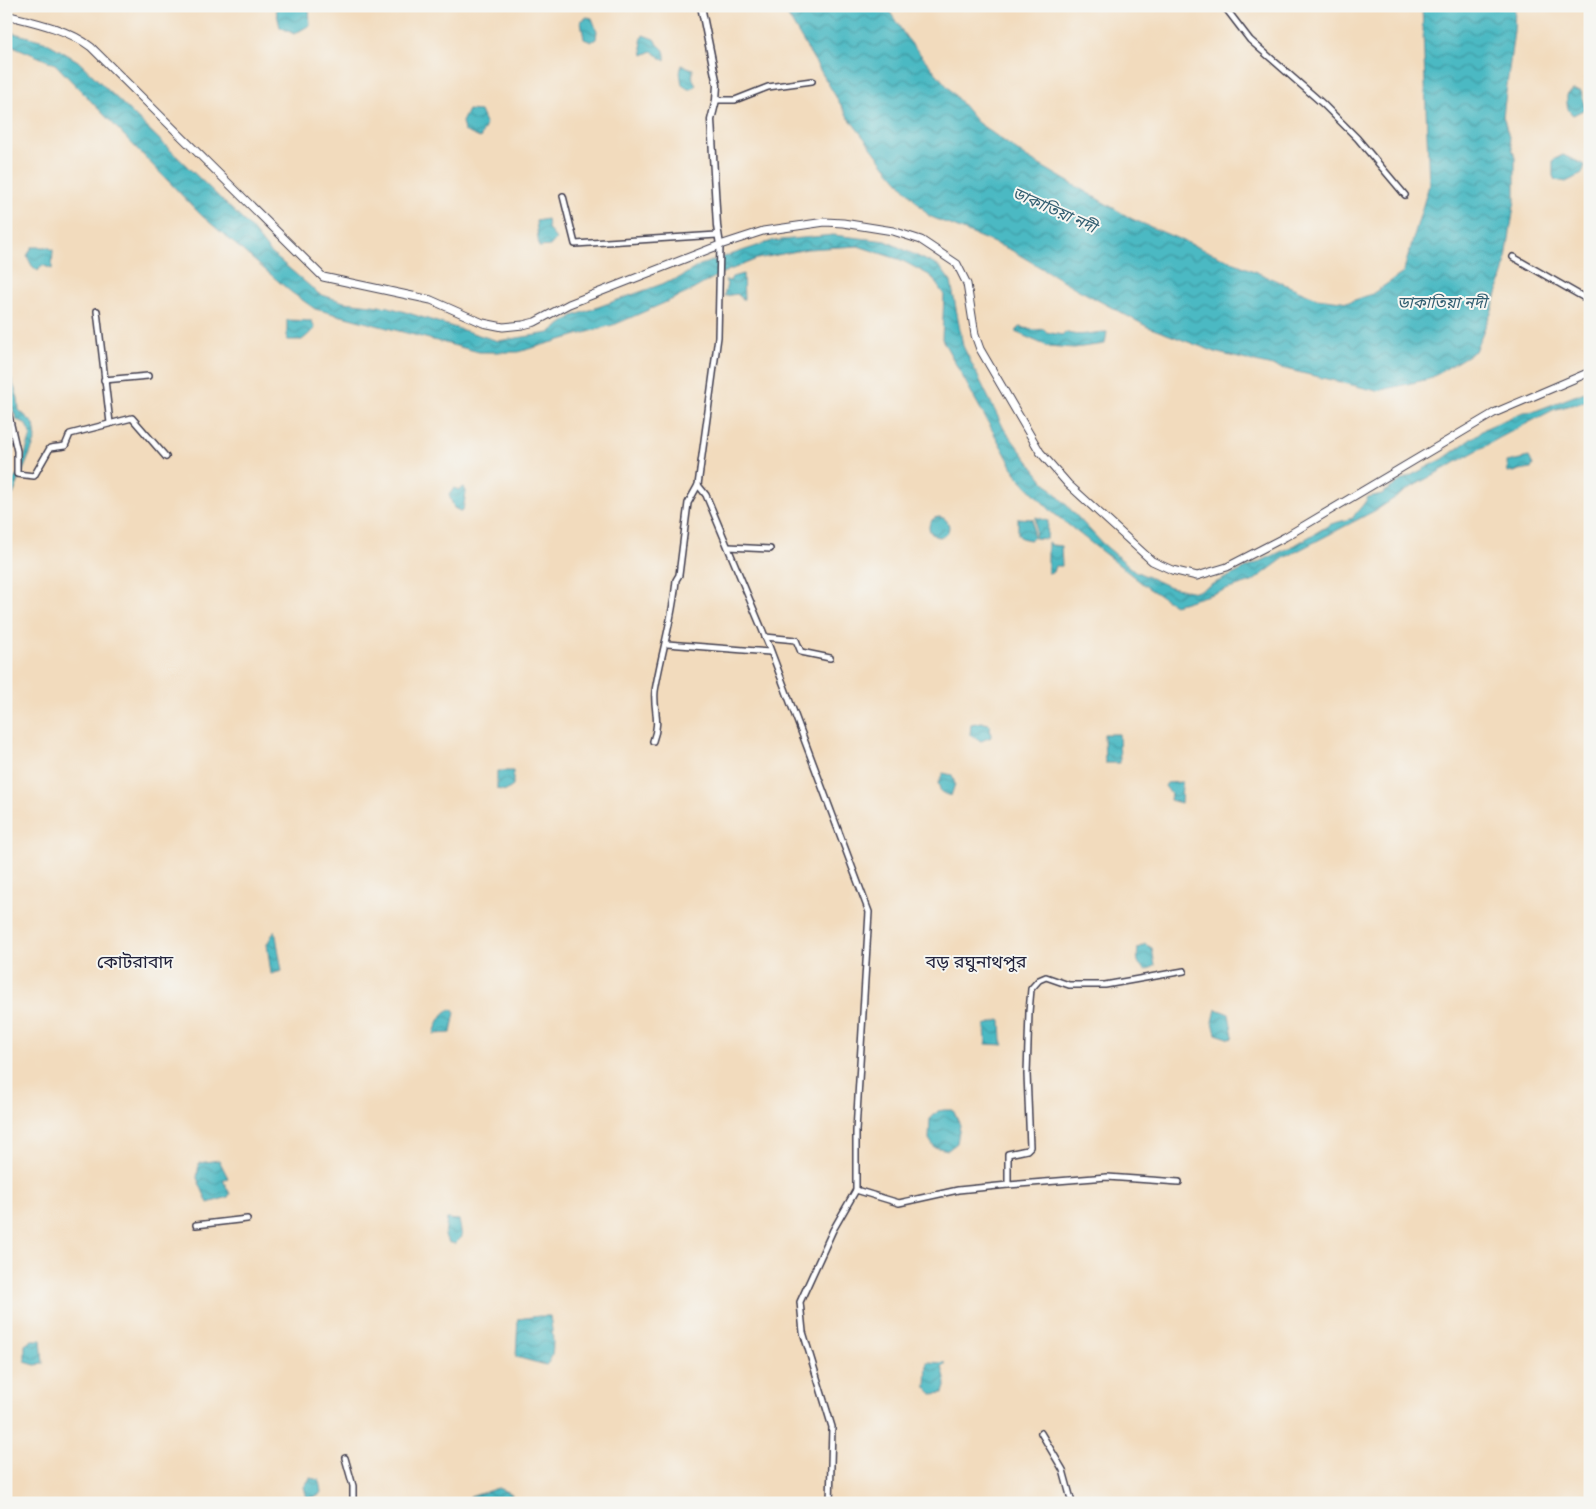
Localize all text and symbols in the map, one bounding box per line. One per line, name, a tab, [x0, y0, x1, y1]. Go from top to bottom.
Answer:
water label: ডাকাতিয়া নদী	[1009, 183, 1102, 240]
water label: ডাকাতিয়া নদী	[1397, 293, 1490, 314]
district label: কোটরাবাদ	[97, 951, 174, 975]
district label: বড় রঘুনাথপুর	[924, 951, 1027, 975]

